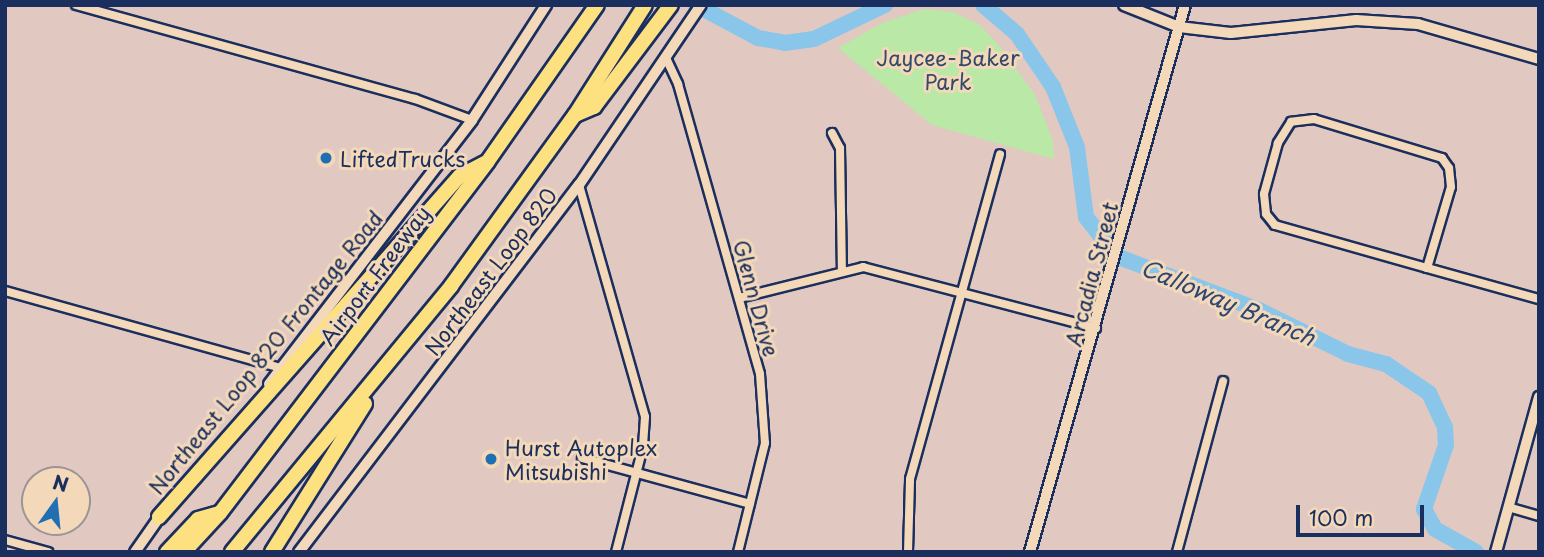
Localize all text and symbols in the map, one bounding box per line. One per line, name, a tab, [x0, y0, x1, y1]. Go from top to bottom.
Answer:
park label: Jaycee-Baker Park	[876, 44, 1020, 94]
place label: LiftedTrucks	[340, 145, 465, 171]
marker: LiftedTrucks	[318, 150, 334, 166]
street label: Northeast Loop 820	[419, 182, 561, 360]
street label: Arcadia Street	[1060, 199, 1122, 349]
street label: Airport Freeway	[313, 200, 435, 350]
street label: Northeast Loop 820 Frontage Road	[142, 205, 388, 499]
street label: Glenn Drive	[729, 237, 785, 359]
water label: Calloway Branch	[1137, 253, 1319, 351]
place label: Hurst Autoplex Mitsubishi	[505, 434, 658, 484]
marker: Hurst Autoplex Mitsubishi	[483, 451, 499, 467]
north arrow	[21, 466, 91, 536]
text: N	[50, 467, 72, 498]
scale bar	[1299, 490, 1427, 534]
text: 100 m	[1309, 501, 1373, 533]

